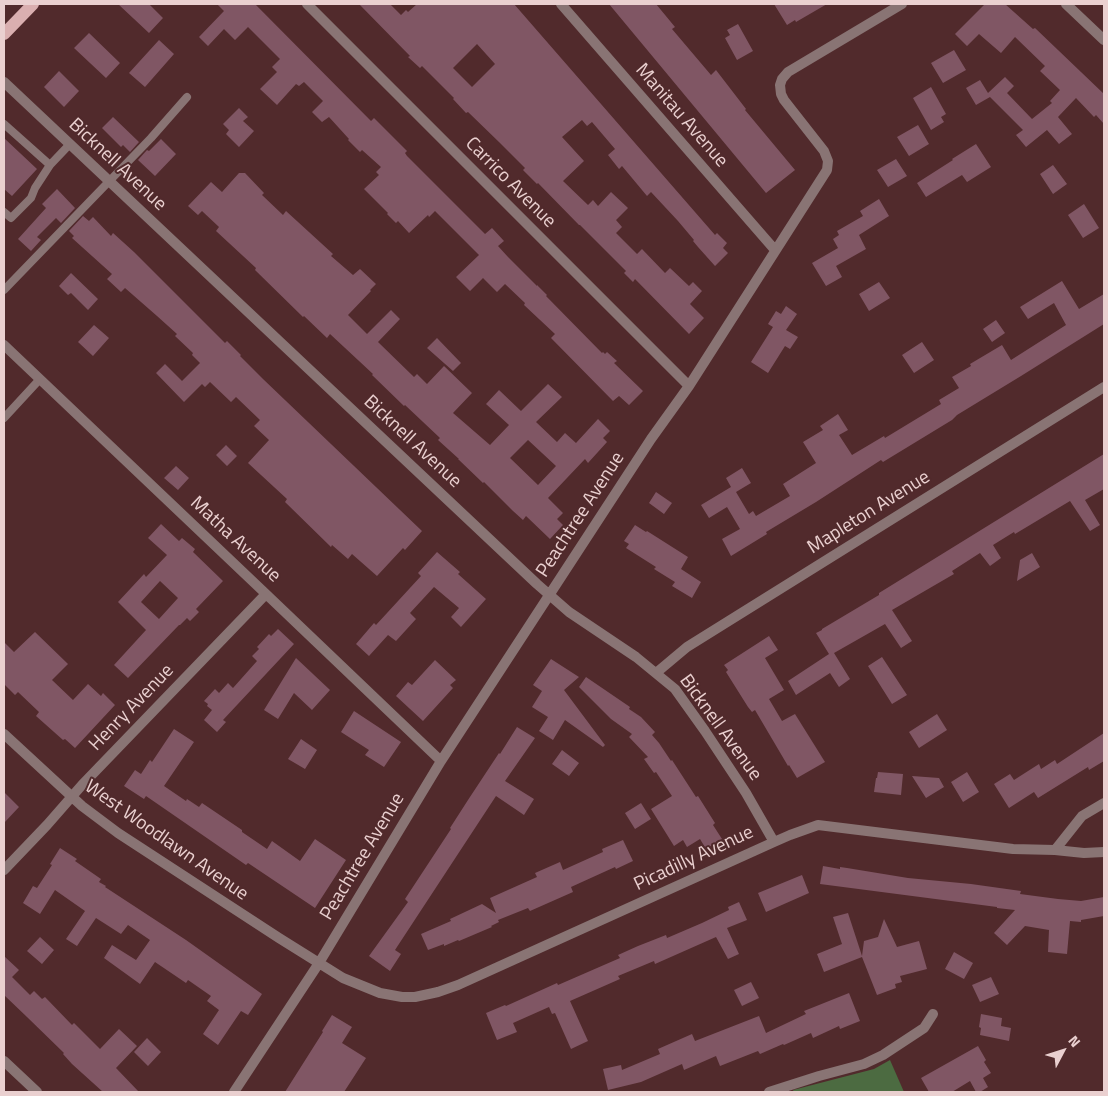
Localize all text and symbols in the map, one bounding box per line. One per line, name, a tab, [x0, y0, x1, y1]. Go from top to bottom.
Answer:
street label: Manitau Avenue	[630, 60, 732, 172]
street label: Bicknell Avenue	[63, 114, 171, 216]
street label: Carrico Avenue	[460, 133, 560, 233]
street label: Bicknell Avenue	[358, 391, 466, 493]
street label: Peachtree Avenue	[532, 448, 630, 582]
street label: Mapleton Avenue	[804, 466, 934, 560]
street label: Matha Avenue	[185, 492, 285, 588]
street label: Henry Avenue	[85, 660, 179, 756]
street label: Bicknell Avenue	[674, 671, 766, 785]
street label: West Woodlawn Avenue	[80, 776, 252, 906]
street label: Peachtree Avenue	[316, 789, 410, 925]
street label: Picadilly Avenue	[631, 821, 757, 897]
north arrow	[1038, 1026, 1088, 1076]
text: N	[1064, 1031, 1086, 1051]

